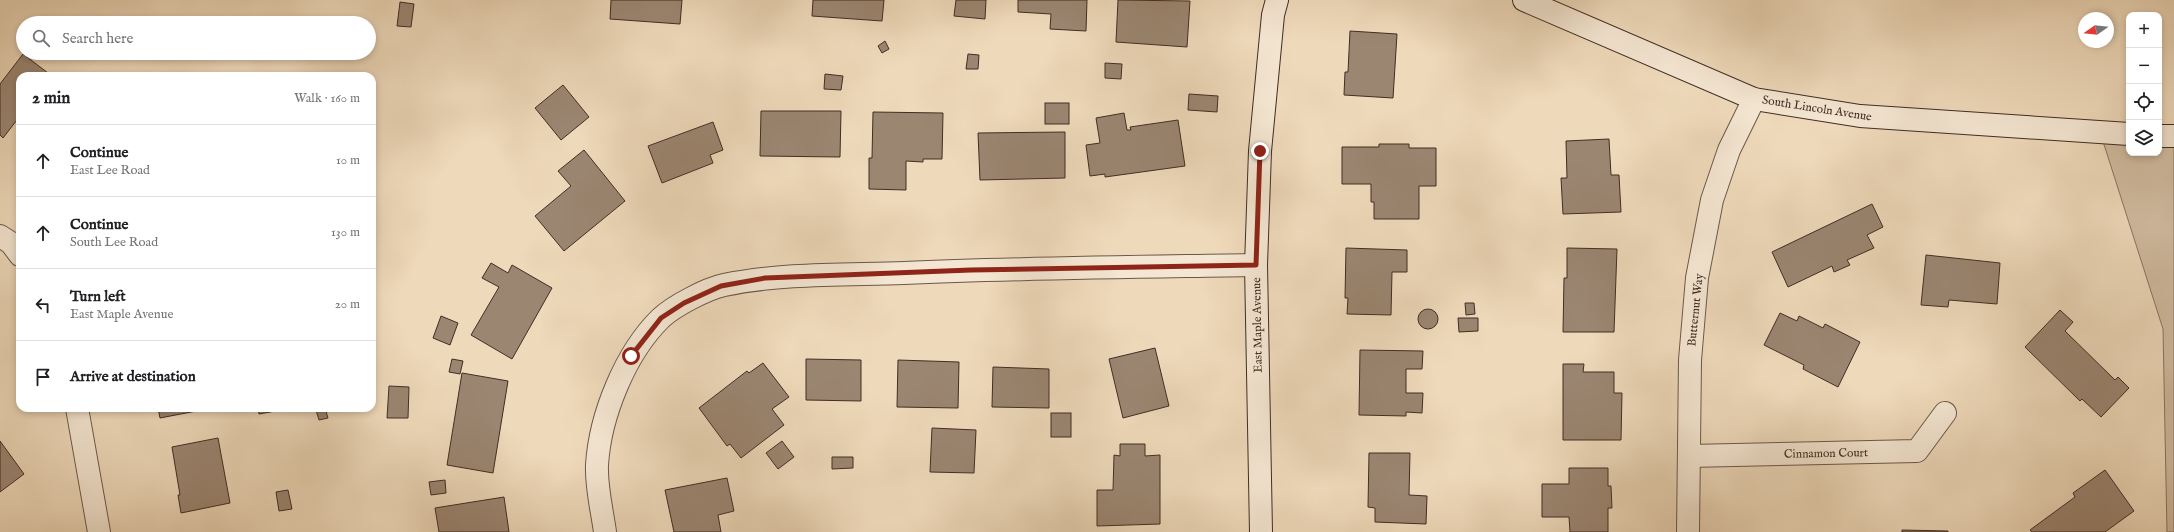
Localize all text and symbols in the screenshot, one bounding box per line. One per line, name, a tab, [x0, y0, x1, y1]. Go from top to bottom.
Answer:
north arrow	[2078, 12, 2114, 48]
map controls	[2126, 12, 2162, 156]
button: +	[2126, 12, 2162, 48]
search box	[16, 16, 376, 60]
icon: search	[30, 27, 52, 49]
text: Search here	[62, 29, 133, 48]
button: −	[2126, 48, 2162, 84]
button: locate	[2126, 84, 2162, 120]
text: 2 min	[32, 88, 70, 109]
text: Walk · 160 m	[294, 90, 360, 107]
street label: South Lincoln Avenue	[1761, 92, 1873, 125]
button: layers	[2126, 120, 2162, 156]
route end	[1251, 142, 1269, 160]
text: Continue	[70, 143, 128, 162]
icon: ahead	[32, 150, 54, 172]
text: 10 m	[336, 152, 360, 169]
text: East Lee Road	[70, 162, 150, 179]
text: Continue	[70, 215, 128, 234]
icon: ahead	[32, 222, 54, 244]
text: 130 m	[331, 224, 360, 241]
text: South Lee Road	[70, 234, 158, 251]
street label: Butternut Way	[1684, 273, 1707, 347]
street label: East Maple Avenue	[1249, 277, 1267, 373]
text: Turn left	[70, 287, 126, 306]
icon: left	[32, 294, 54, 316]
text: 20 m	[335, 296, 360, 313]
text: East Maple Avenue	[70, 306, 173, 323]
route start	[622, 347, 640, 365]
icon: arrive	[32, 366, 54, 388]
text: Arrive at destination	[70, 367, 196, 386]
street label: Cinnamon Court	[1784, 445, 1868, 462]

